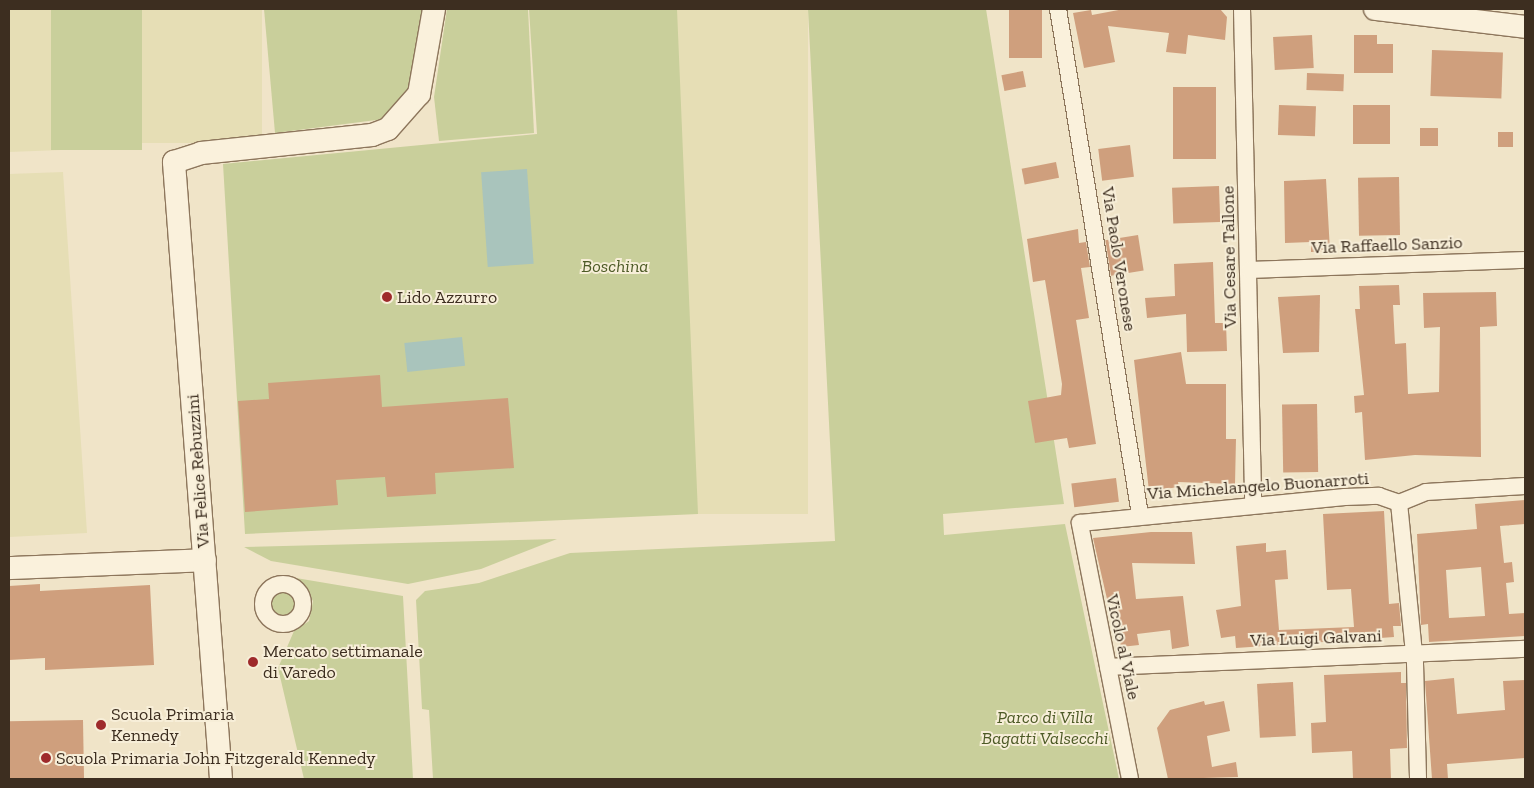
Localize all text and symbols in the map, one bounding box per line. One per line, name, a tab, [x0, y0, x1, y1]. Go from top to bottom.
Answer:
street label: Via Paolo Veronese	[1097, 185, 1141, 333]
street label: Via Cesare Tallone	[1217, 185, 1241, 329]
street label: Via Raffaello Sanzio	[1311, 232, 1463, 258]
park label: Boschina	[582, 255, 648, 277]
place label: Lido Azzurro	[397, 286, 498, 308]
marker: Lido Azzurro	[381, 291, 393, 303]
street label: Via Felice Rebuzzini	[182, 393, 214, 549]
street label: Via Michelangelo Buonarroti	[1146, 467, 1370, 505]
street label: Vicolo al Viale	[1101, 592, 1145, 702]
street label: Via Luigi Galvani	[1250, 625, 1382, 651]
place label: Mercato settimanale di Varedo	[263, 641, 423, 684]
marker: Mercato settimanale di Varedo	[247, 656, 259, 668]
place label: Scuola Primaria Kennedy	[111, 704, 234, 746]
park label: Parco di Villa Bagatti Valsecchi	[981, 707, 1109, 750]
marker: Scuola Primaria Kennedy	[95, 719, 107, 731]
place label: Scuola Primaria John Fitzgerald Kennedy	[56, 747, 376, 769]
marker: Scuola Primaria John Fitzgerald Kennedy	[40, 752, 52, 764]

